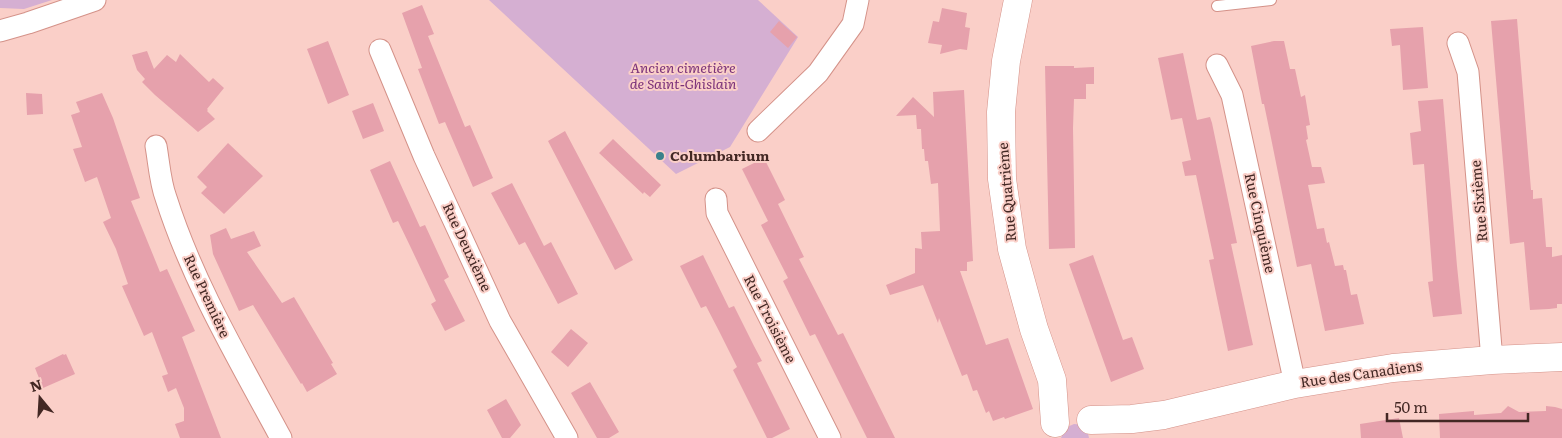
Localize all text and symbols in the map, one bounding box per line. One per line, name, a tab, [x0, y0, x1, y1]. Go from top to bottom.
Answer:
park label: Ancien cimetière de Saint-Ghislain	[630, 57, 737, 93]
street label: Rue Quatrième	[992, 142, 1020, 243]
place label: Columbarium	[670, 145, 769, 165]
marker: Columbarium	[654, 150, 666, 162]
street label: Rue Sixième	[1464, 159, 1492, 243]
street label: Rue Cinquième	[1241, 171, 1281, 275]
street label: Rue Deuxième	[439, 199, 497, 294]
street label: Rue Première	[180, 251, 236, 340]
street label: Rue Troisième	[740, 271, 802, 366]
street label: Rue des Canadiens	[1299, 355, 1423, 391]
north arrow	[15, 373, 65, 423]
text: N	[27, 373, 45, 396]
scale bar	[1387, 390, 1528, 422]
text: 50 m	[1394, 395, 1428, 418]

